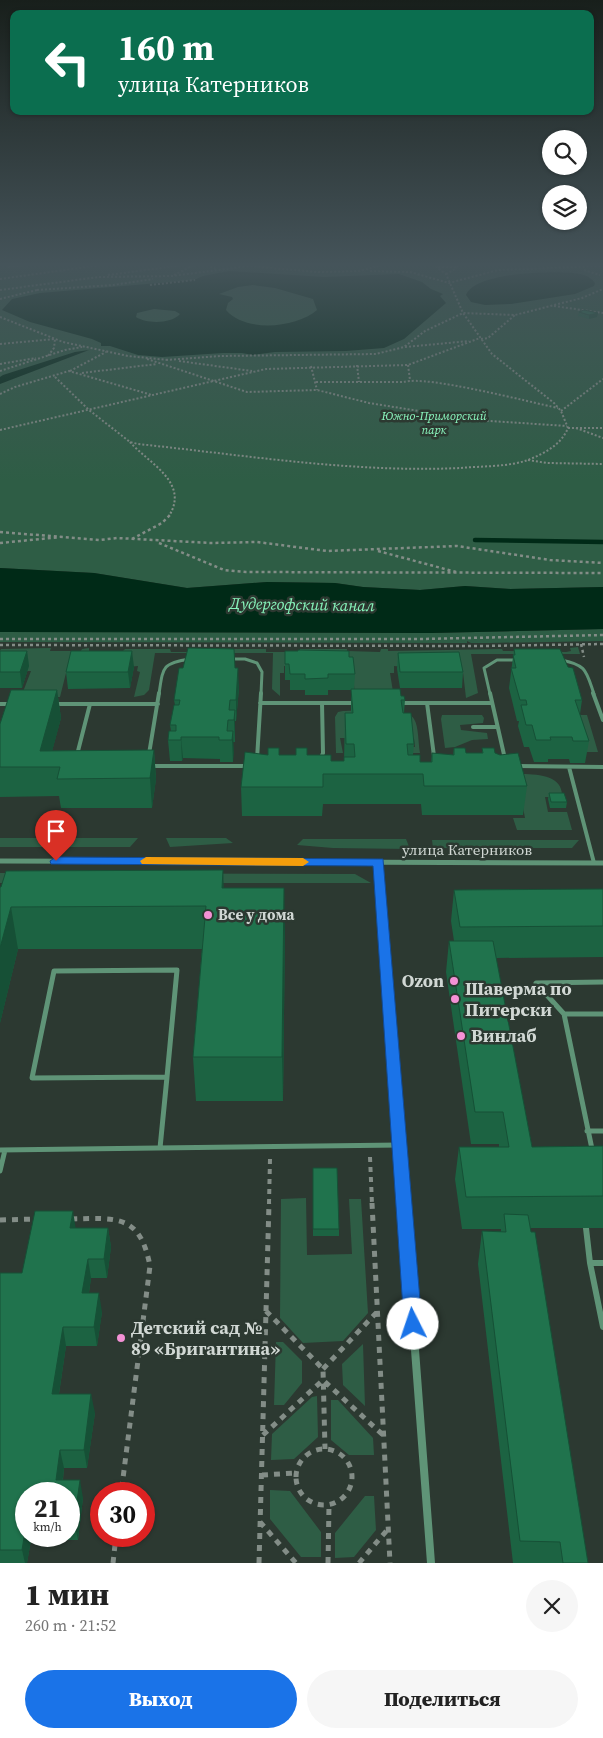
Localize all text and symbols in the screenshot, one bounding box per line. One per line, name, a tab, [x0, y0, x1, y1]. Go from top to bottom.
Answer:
text: 160 m	[118, 24, 214, 72]
icon: left	[35, 30, 100, 95]
text: улица Катерников	[118, 69, 309, 99]
map controls	[542, 130, 587, 230]
button: search	[542, 130, 587, 175]
button: layers	[542, 185, 587, 230]
park label: Южно-Приморский парк	[380, 408, 487, 438]
water label: Дудергофский канал	[227, 592, 375, 616]
pin	[35, 810, 77, 861]
icon: arrive	[42, 817, 70, 845]
street label: улица Катерников	[402, 839, 532, 860]
place label: Все у дома	[218, 904, 296, 925]
marker: Все у дома	[202, 909, 214, 921]
place label: Ozon	[402, 968, 444, 993]
marker: Ozon	[448, 975, 460, 987]
place label: Шаверма по Питерски	[465, 976, 572, 1022]
marker: Шаверма по Питерски	[449, 993, 461, 1005]
place label: Винлаб	[471, 1023, 537, 1048]
marker: Винлаб	[455, 1030, 467, 1042]
position arrow	[386, 1297, 438, 1349]
place label: Детский сад № 89 «Бригантина»	[131, 1315, 280, 1361]
marker: Детский сад № 89 «Бригантина»	[115, 1332, 127, 1344]
speed limit sign: 30	[90, 1482, 155, 1547]
text: 21	[34, 1491, 61, 1525]
text: km/h	[33, 1519, 62, 1535]
text: 1 мин	[25, 1574, 109, 1615]
button: close	[526, 1580, 578, 1632]
text: 260 m · 21:52	[25, 1614, 116, 1636]
button: Выход	[25, 1670, 297, 1728]
button: Поделиться	[307, 1670, 578, 1728]

